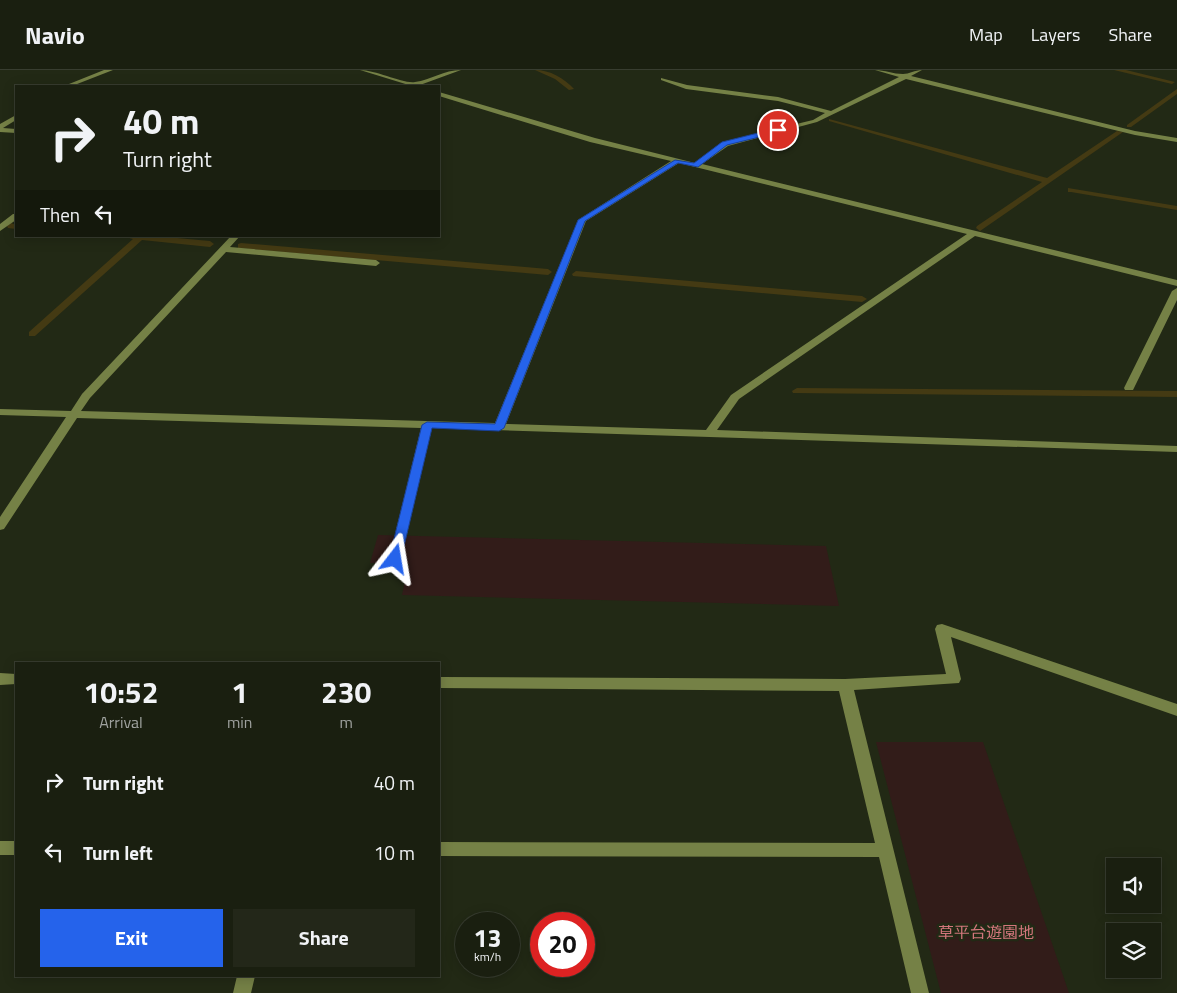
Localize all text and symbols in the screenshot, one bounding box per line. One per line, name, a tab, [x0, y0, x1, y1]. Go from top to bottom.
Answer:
text: Navio	[25, 17, 85, 53]
text: Map	[969, 21, 1003, 48]
text: Layers	[1031, 21, 1080, 48]
text: Share	[1108, 21, 1152, 48]
text: 40 m	[123, 94, 199, 148]
icon: right	[40, 105, 105, 170]
pin	[757, 109, 799, 151]
icon: arrive	[764, 116, 792, 144]
text: Turn right	[123, 142, 212, 176]
text: Then	[40, 200, 80, 229]
icon: left	[90, 200, 118, 228]
position arrow	[368, 532, 420, 584]
text: 10:52	[84, 669, 158, 715]
text: 1	[231, 669, 248, 715]
text: 230	[321, 669, 371, 715]
text: Arrival	[99, 710, 143, 734]
text: min	[227, 710, 252, 734]
text: m	[340, 710, 353, 734]
icon: right	[40, 768, 68, 796]
text: Turn right	[83, 768, 164, 797]
text: 40 m	[374, 768, 415, 797]
icon: left	[40, 838, 68, 866]
text: Turn left	[83, 838, 153, 867]
text: 10 m	[374, 838, 415, 867]
map controls	[1106, 858, 1161, 978]
button: sound	[1106, 858, 1161, 913]
button: Exit	[40, 909, 223, 967]
button: Share	[233, 909, 415, 967]
speed limit sign: 20	[530, 912, 595, 977]
text: 13	[473, 919, 502, 957]
park label: 草平台遊園地	[938, 920, 1034, 944]
button: layers	[1106, 923, 1161, 978]
text: km/h	[474, 947, 501, 966]

